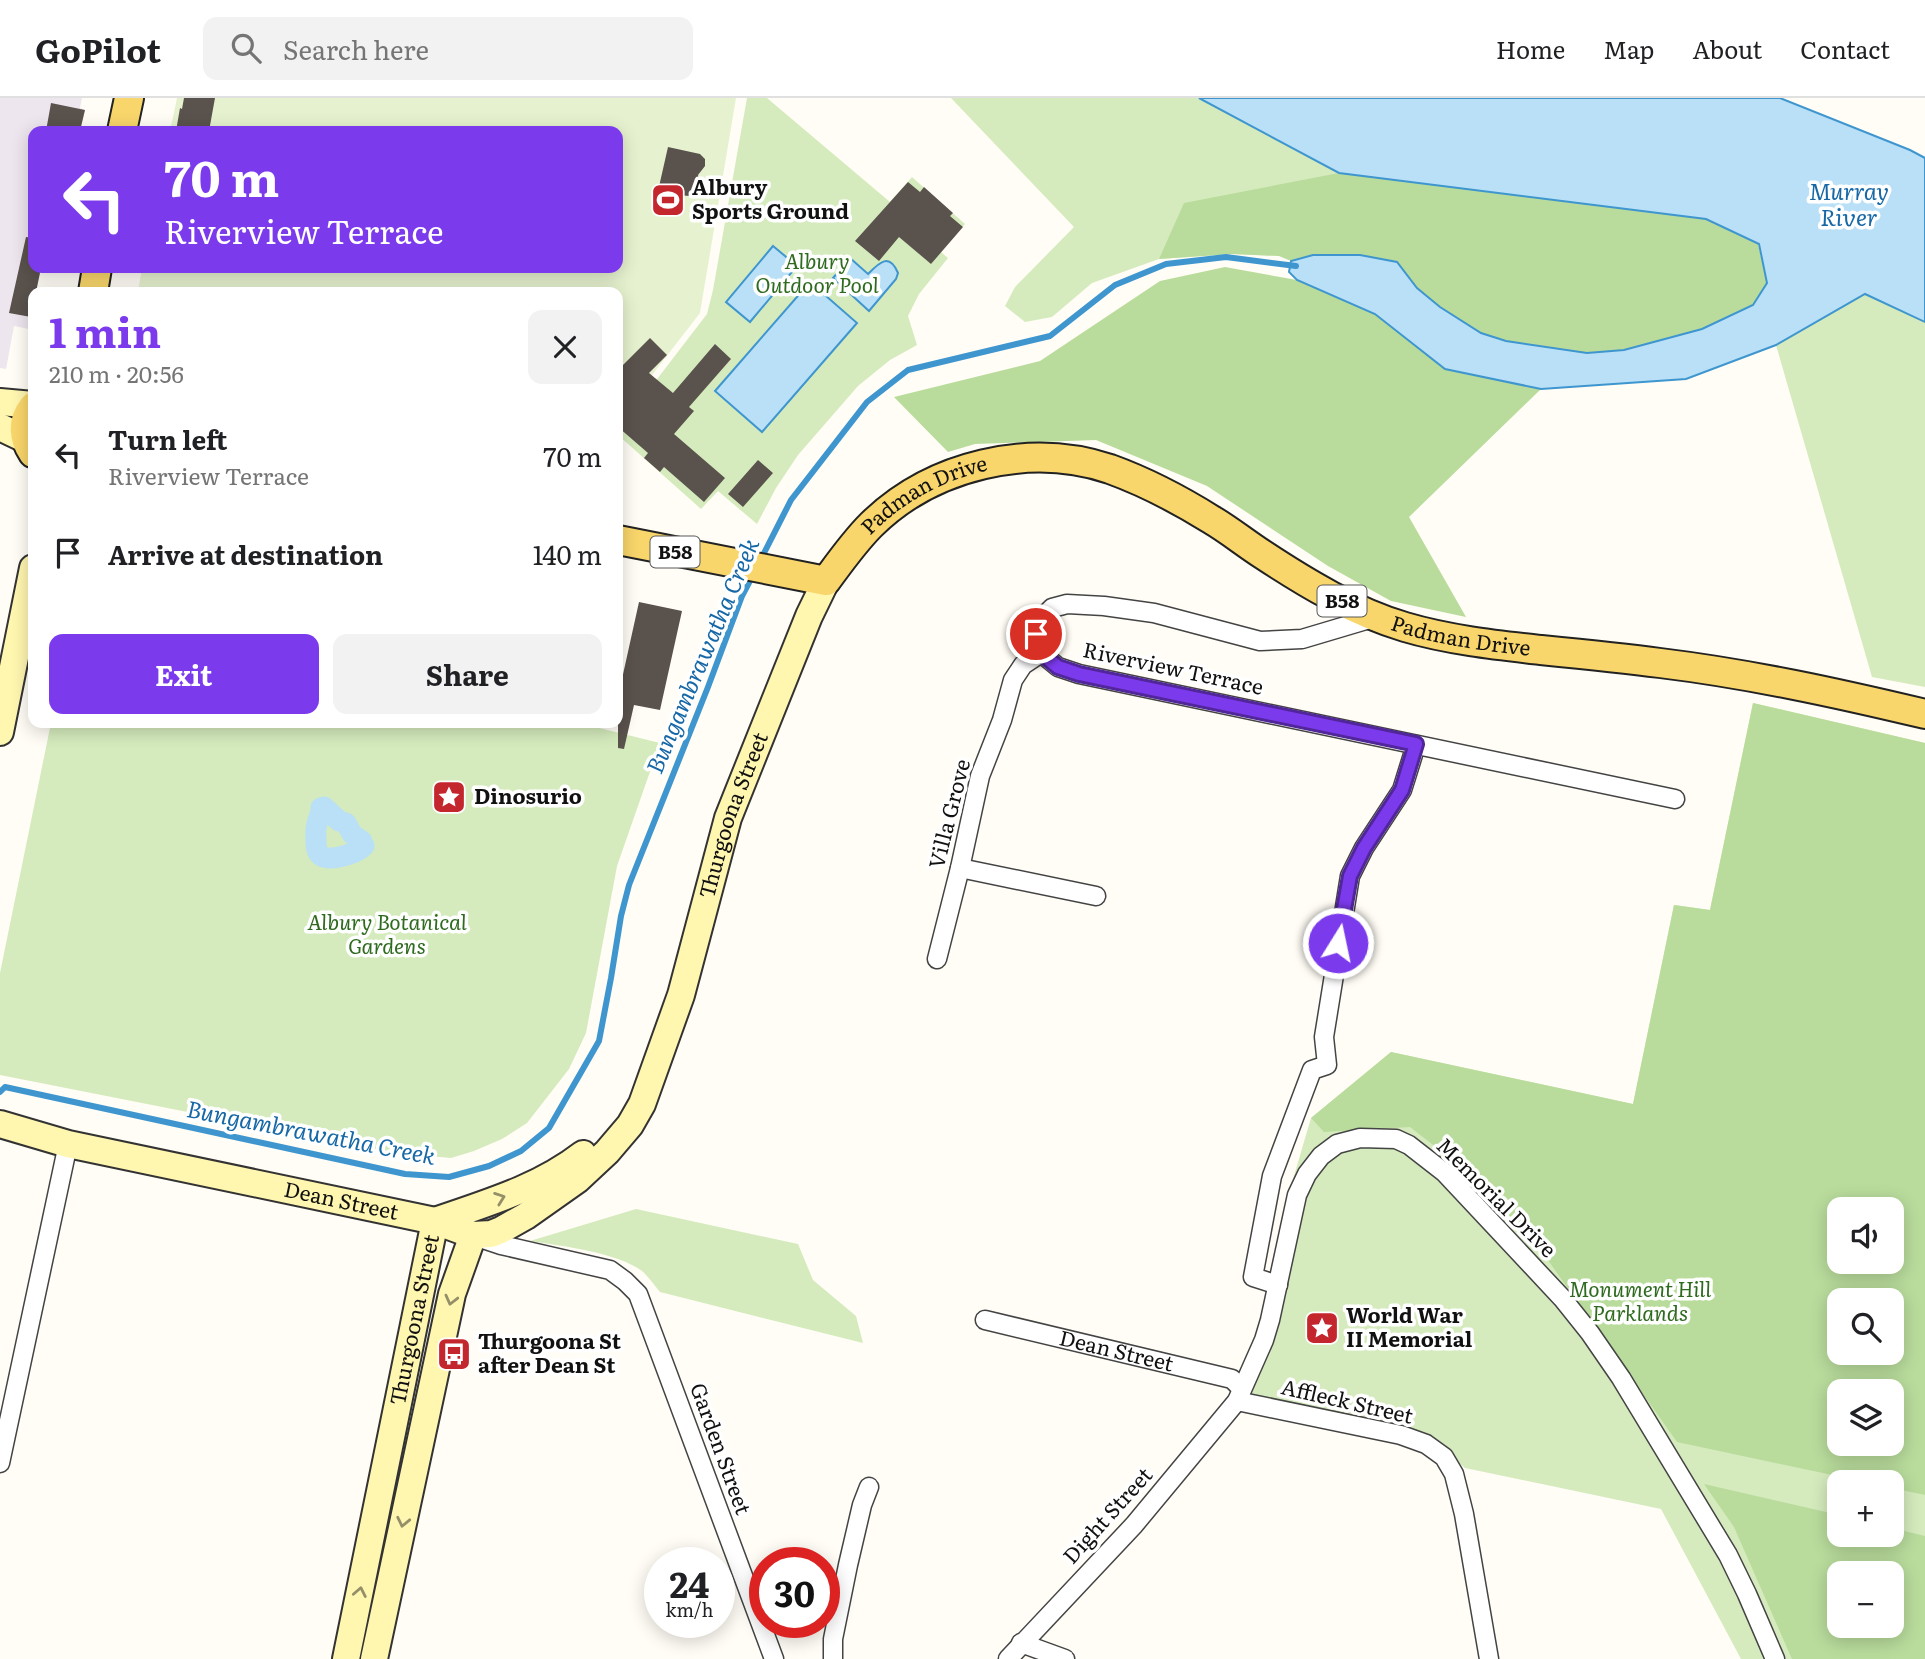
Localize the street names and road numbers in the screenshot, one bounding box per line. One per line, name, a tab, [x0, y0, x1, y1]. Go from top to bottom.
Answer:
street label: Padman Drive	[852, 446, 990, 540]
road number: B58	[650, 536, 700, 568]
road number: B58	[1318, 586, 1366, 616]
street label: Padman Drive	[1388, 606, 1532, 662]
street label: Riverview Terrace	[1081, 632, 1267, 701]
street label: Thurgoona Street	[689, 726, 774, 901]
street label: Villa Grove	[919, 755, 976, 872]
street label: Memorial Drive	[1431, 1129, 1565, 1263]
street label: Dean Street	[282, 1172, 402, 1226]
street label: Thurgoona Street	[380, 1231, 445, 1408]
street label: Dean Street	[1057, 1320, 1178, 1378]
street label: Affleck Street	[1279, 1369, 1417, 1430]
street label: Garden Street	[684, 1378, 761, 1519]
street label: Dight Street	[1054, 1459, 1158, 1570]

